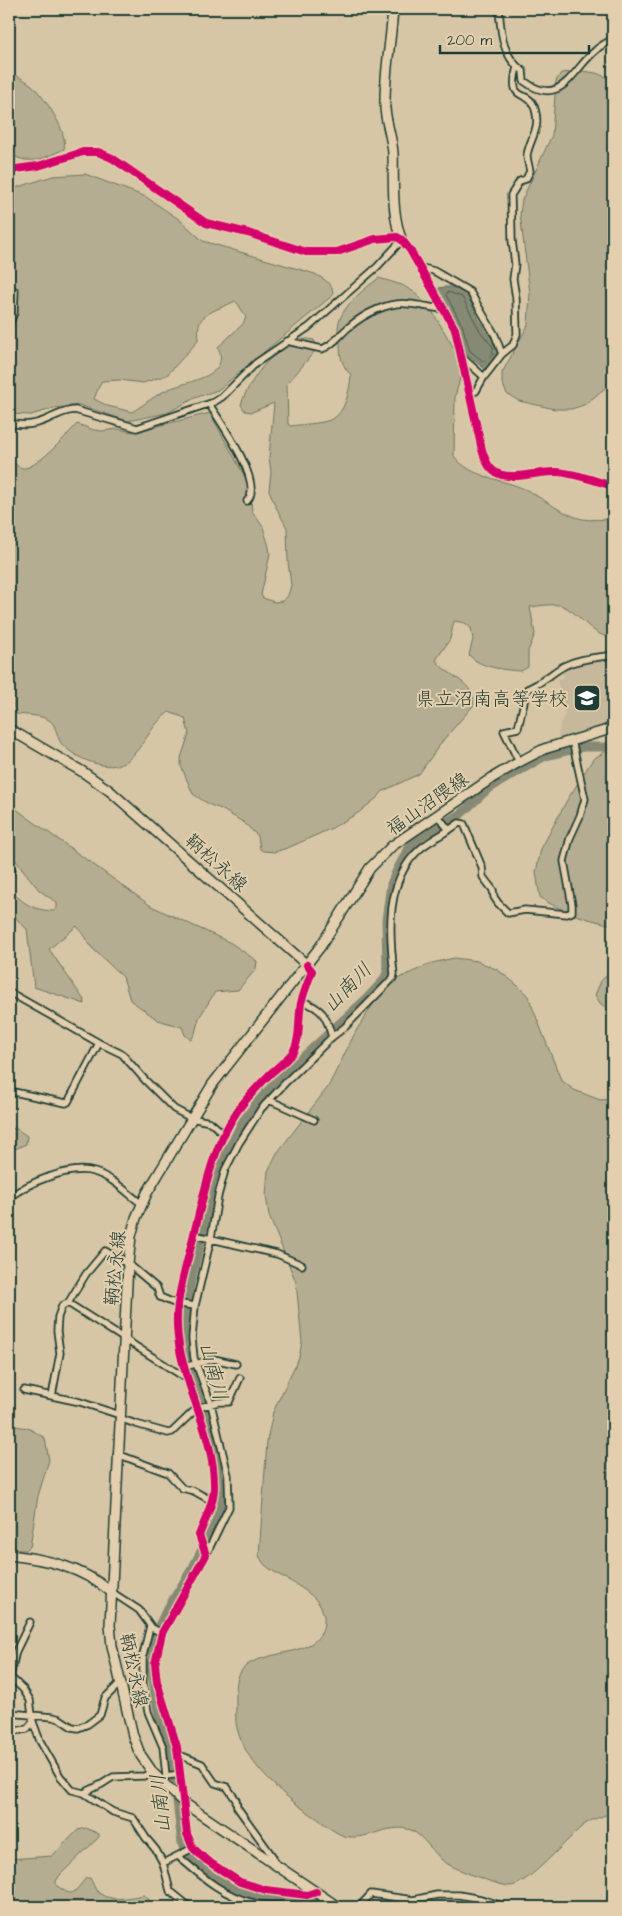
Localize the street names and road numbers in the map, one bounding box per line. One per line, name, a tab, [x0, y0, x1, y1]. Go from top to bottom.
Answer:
street label: 福山沼隈線	[381, 766, 475, 843]
street label: 鞆松永線	[179, 828, 253, 899]
street label: 鞆松永線	[98, 1229, 133, 1307]
street label: 鞆松永線	[112, 1630, 155, 1710]

